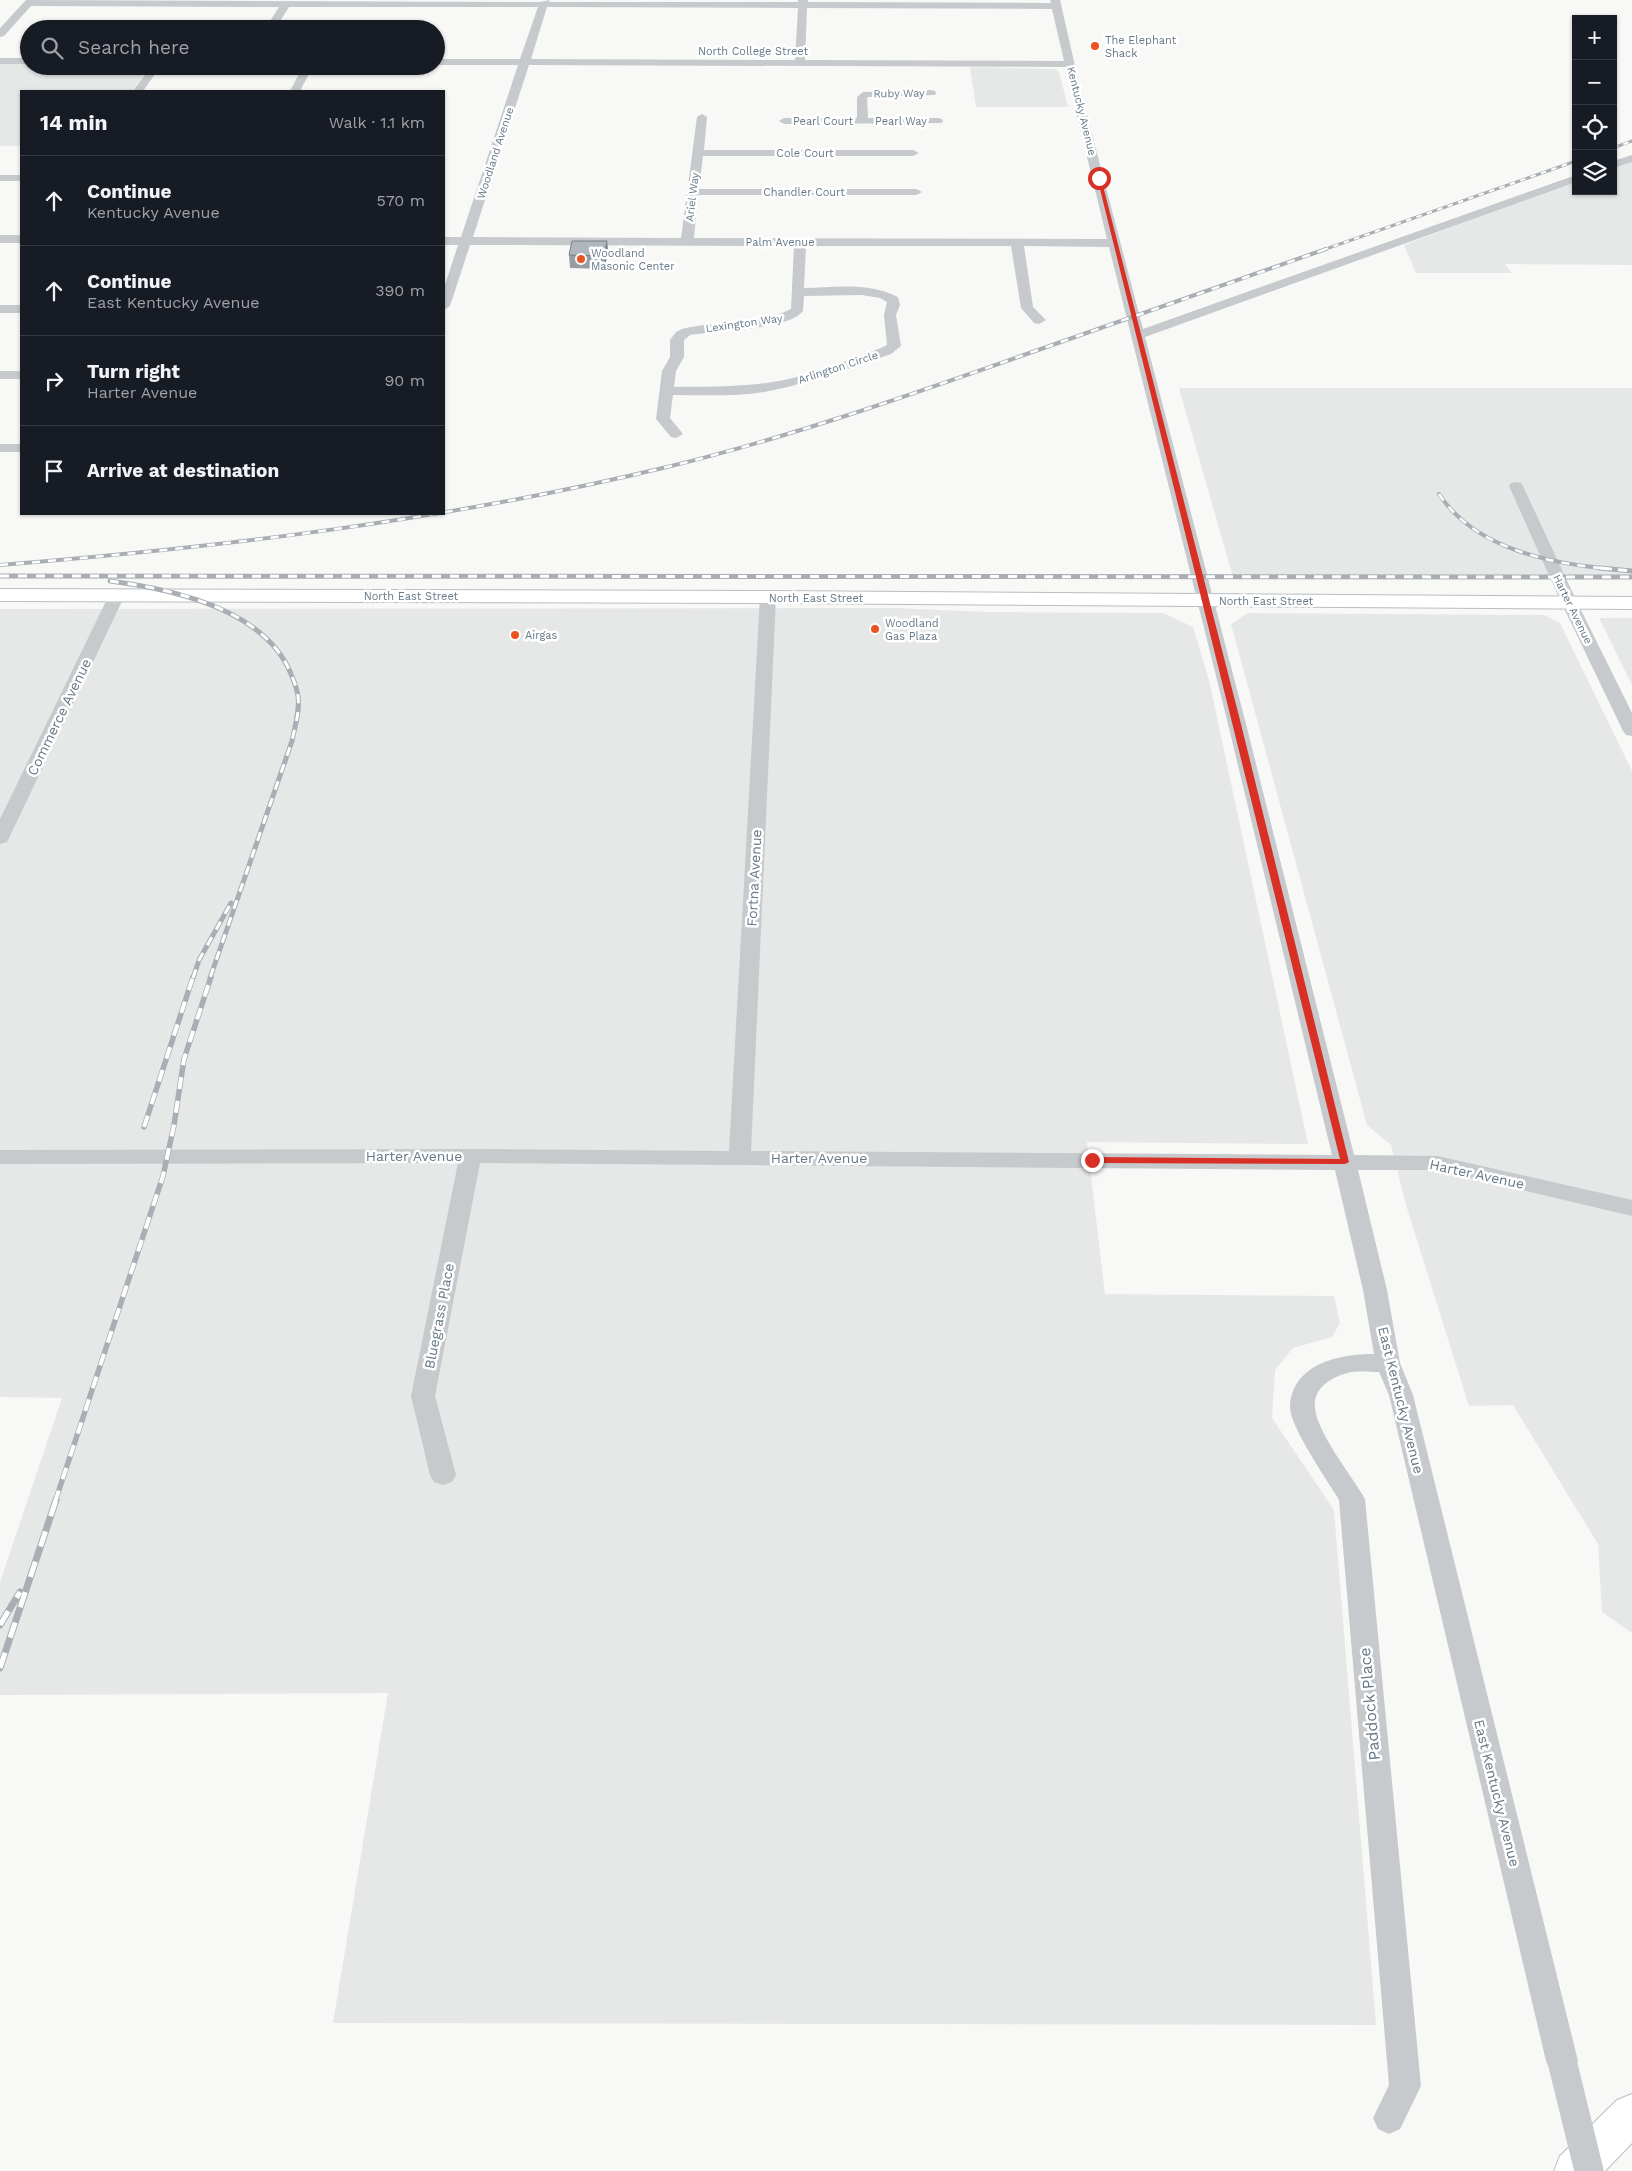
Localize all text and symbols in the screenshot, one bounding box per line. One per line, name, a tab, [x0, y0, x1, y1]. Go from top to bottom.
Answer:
map controls	[1572, 15, 1617, 195]
button: +	[1572, 15, 1617, 60]
search box	[20, 20, 445, 75]
icon: search	[38, 34, 66, 62]
place label: The Elephant Shack	[1105, 34, 1177, 60]
text: Search here	[78, 36, 189, 59]
marker: The Elephant Shack	[1089, 40, 1101, 52]
street label: North College Street	[698, 45, 808, 58]
button: −	[1572, 60, 1617, 105]
street label: Kentucky Avenue	[1064, 65, 1099, 157]
street label: Ruby Way	[873, 87, 925, 100]
button: locate	[1572, 105, 1617, 150]
street label: Woodland Avenue	[474, 106, 516, 201]
text: 14 min	[40, 110, 108, 135]
text: Walk · 1.1 km	[329, 113, 425, 132]
street label: Pearl Court	[793, 115, 853, 128]
street label: Pearl Way	[875, 115, 927, 128]
street label: Cole Court	[776, 147, 834, 160]
button: layers	[1572, 150, 1617, 195]
route start	[1088, 167, 1111, 190]
street label: Ariel Way	[683, 172, 702, 222]
text: Continue	[87, 180, 171, 203]
street label: Chandler Court	[763, 186, 845, 199]
icon: ahead	[40, 187, 68, 215]
text: 570 m	[376, 191, 425, 210]
text: Kentucky Avenue	[87, 203, 220, 222]
street label: Palm Avenue	[745, 236, 815, 249]
place label: Woodland Masonic Center	[591, 247, 675, 273]
marker: Woodland Masonic Center	[575, 253, 587, 265]
text: Continue	[87, 270, 171, 293]
icon: ahead	[40, 277, 68, 305]
text: 390 m	[375, 281, 425, 300]
text: East Kentucky Avenue	[87, 293, 260, 312]
street label: Lexington Way	[705, 312, 784, 335]
street label: Arlington Circle	[797, 348, 880, 387]
text: Turn right	[87, 360, 180, 383]
icon: right	[40, 367, 68, 395]
text: 90 m	[384, 371, 425, 390]
text: Harter Avenue	[87, 383, 197, 402]
icon: arrive	[40, 457, 68, 485]
text: Arrive at destination	[87, 459, 279, 482]
street label: Harter Avenue	[1550, 572, 1595, 646]
street label: North East Street	[364, 590, 459, 603]
street label: North East Street	[769, 592, 864, 605]
street label: North East Street	[1219, 595, 1314, 608]
place label: Woodland Gas Plaza	[885, 617, 939, 643]
marker: Woodland Gas Plaza	[869, 623, 881, 635]
marker: Airgas	[509, 629, 521, 641]
place label: Airgas	[525, 629, 557, 642]
street label: Commerce Avenue	[24, 656, 94, 778]
street label: Fortna Avenue	[743, 829, 765, 927]
street label: Harter Avenue	[366, 1148, 462, 1164]
route end	[1081, 1149, 1104, 1172]
street label: Harter Avenue	[771, 1150, 867, 1166]
street label: Harter Avenue	[1428, 1156, 1526, 1192]
street label: Bluegrass Place	[421, 1262, 457, 1370]
street label: East Kentucky Avenue	[1375, 1325, 1427, 1475]
street label: Paddock Place	[1355, 1647, 1384, 1761]
street label: East Kentucky Avenue	[1471, 1718, 1523, 1868]

